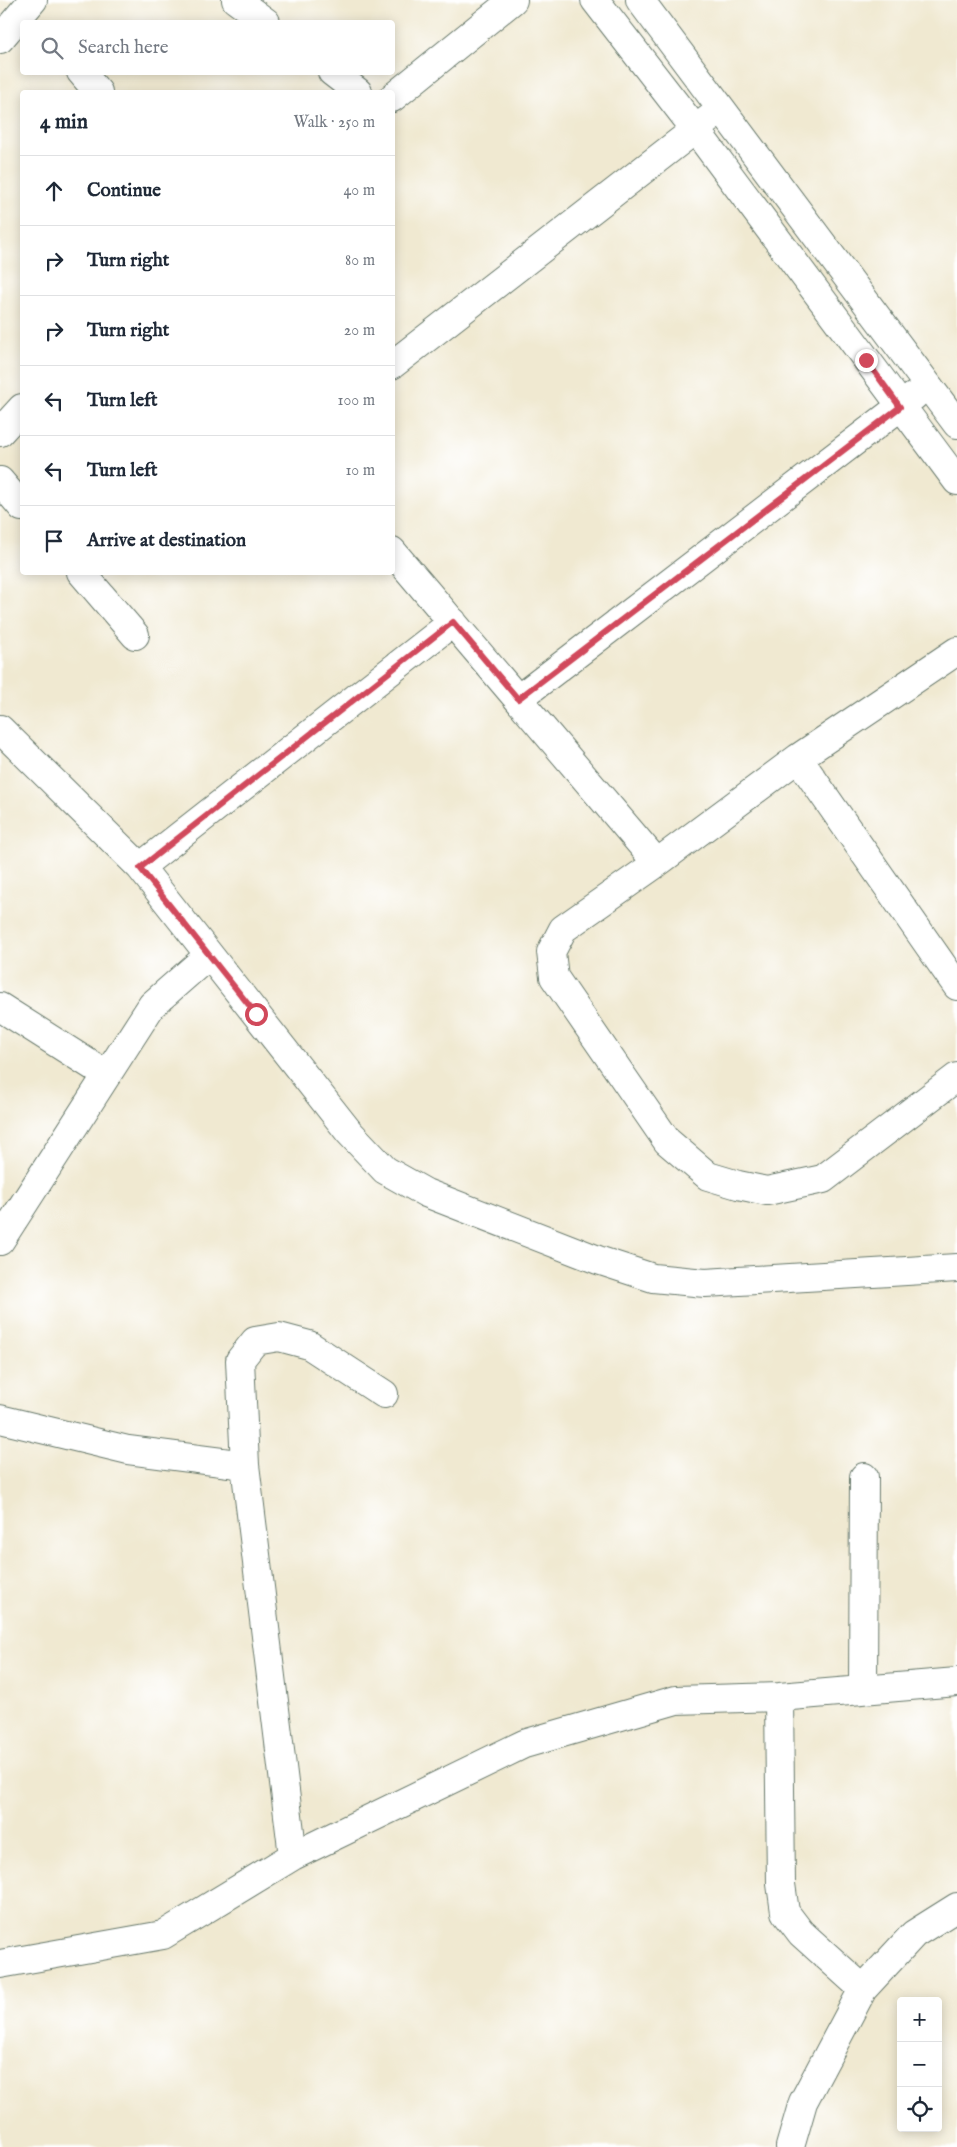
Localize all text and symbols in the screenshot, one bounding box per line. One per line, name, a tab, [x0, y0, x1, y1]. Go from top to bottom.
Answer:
search box	[20, 20, 395, 75]
icon: search	[38, 34, 66, 62]
text: Search here	[78, 36, 169, 60]
text: 4 min	[40, 109, 88, 136]
text: Walk · 250 m	[293, 113, 375, 133]
icon: ahead	[40, 177, 68, 205]
text: Continue	[87, 179, 161, 203]
text: 40 m	[343, 181, 375, 201]
icon: right	[40, 247, 68, 275]
text: Turn right	[87, 249, 169, 273]
text: 80 m	[345, 251, 375, 271]
icon: right	[40, 317, 68, 345]
text: Turn right	[87, 319, 169, 343]
text: 20 m	[344, 321, 375, 341]
route end	[855, 349, 878, 372]
icon: left	[40, 387, 68, 415]
text: Turn left	[87, 389, 158, 413]
text: 100 m	[338, 391, 375, 411]
icon: left	[40, 457, 68, 485]
text: Turn left	[87, 459, 158, 483]
text: 10 m	[345, 461, 375, 481]
icon: arrive	[40, 527, 68, 555]
text: Arrive at destination	[87, 529, 246, 553]
route start	[245, 1003, 268, 1026]
map controls	[897, 1997, 942, 2132]
button: +	[897, 1997, 942, 2042]
button: −	[897, 2042, 942, 2087]
button: locate	[897, 2087, 942, 2132]

